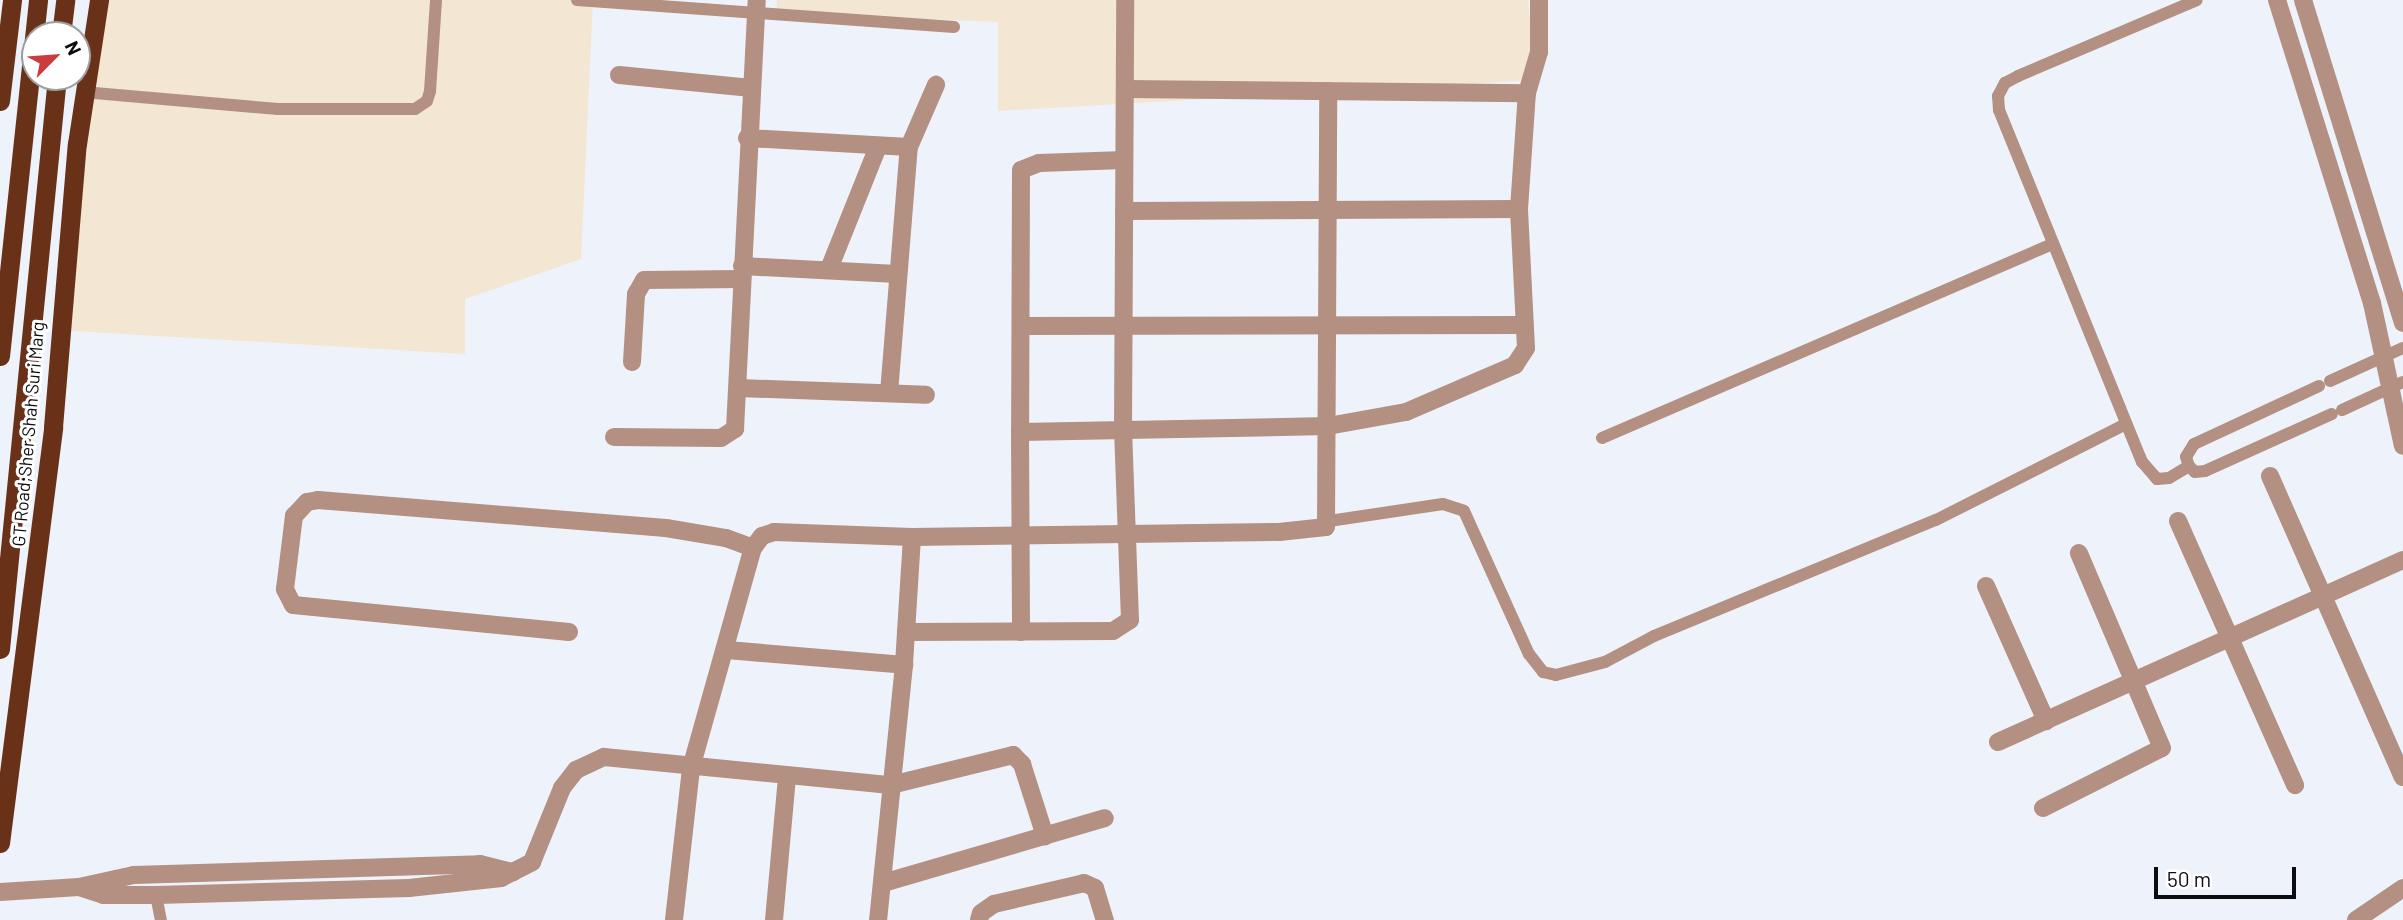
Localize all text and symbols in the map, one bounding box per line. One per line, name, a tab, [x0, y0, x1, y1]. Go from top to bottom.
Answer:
north arrow	[21, 21, 91, 91]
text: N	[61, 37, 87, 58]
street label: GT Road;Sher Shah Suri Marg	[7, 321, 49, 547]
scale bar	[2158, 853, 2300, 897]
text: 50 m	[2167, 866, 2211, 891]

